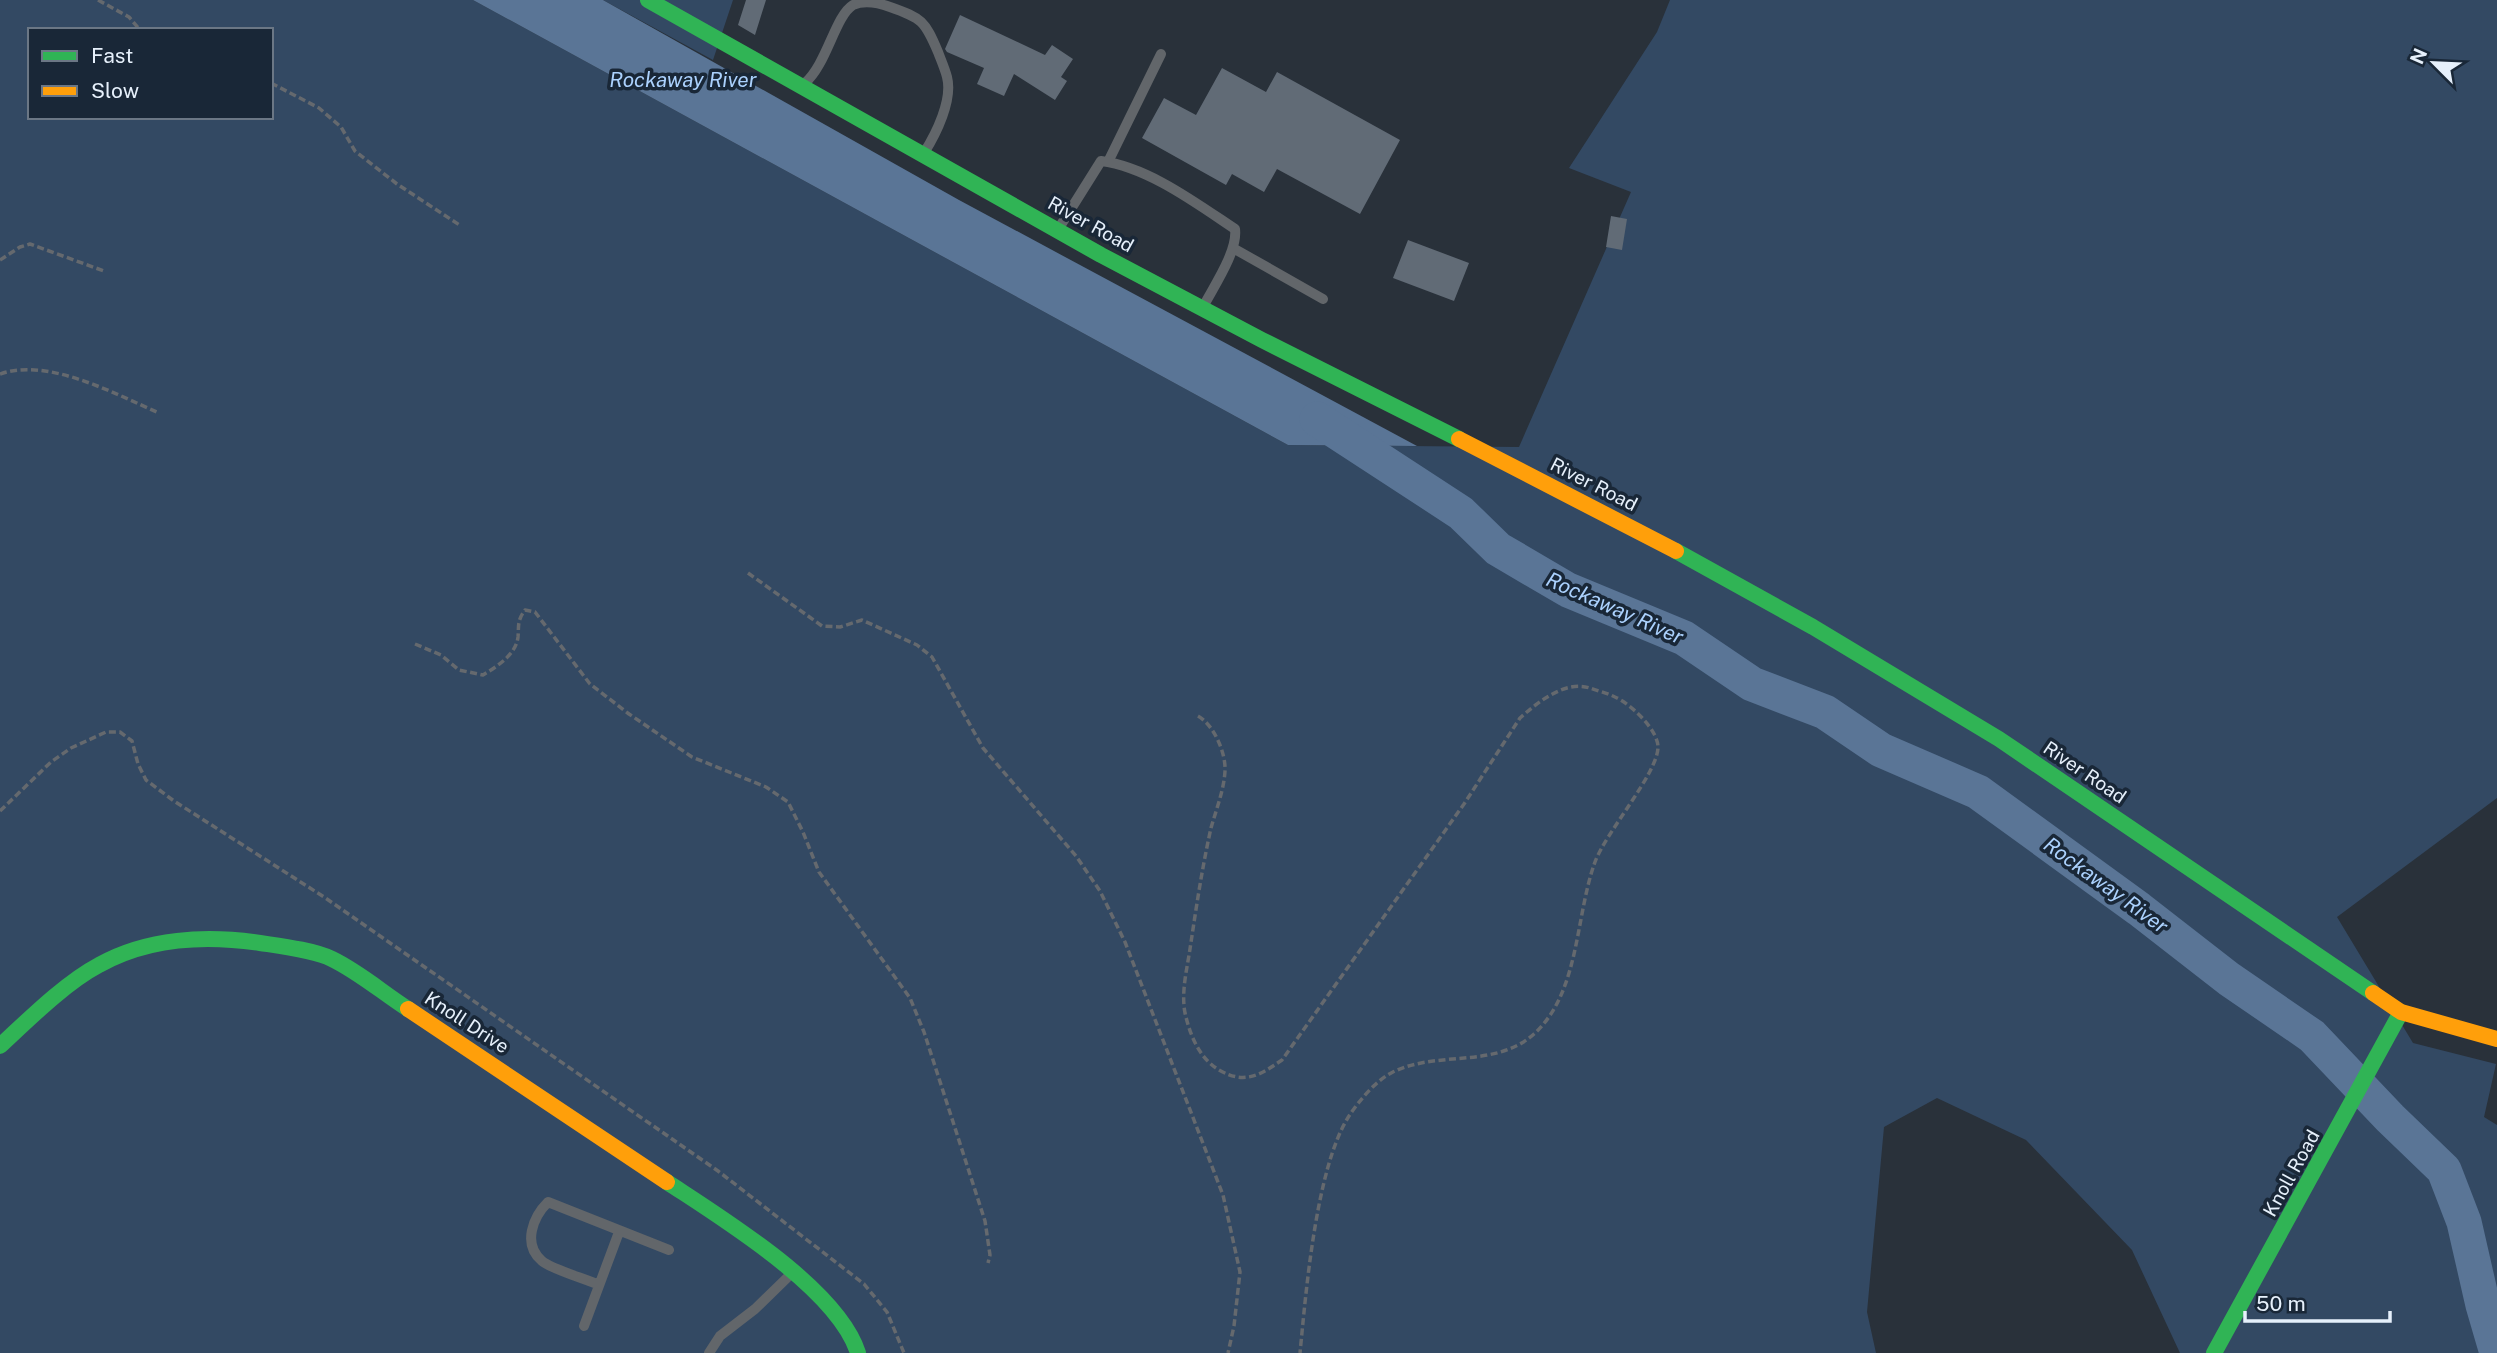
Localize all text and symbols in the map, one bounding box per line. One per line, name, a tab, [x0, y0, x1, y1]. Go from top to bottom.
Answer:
legend	[28, 28, 273, 119]
north arrow	[2399, 28, 2469, 98]
text: Fast	[91, 43, 133, 68]
text: N	[2405, 45, 2432, 67]
water label: Rockaway River	[609, 67, 758, 92]
text: Slow	[91, 78, 139, 103]
street label: River Road	[1044, 191, 1138, 257]
street label: River Road	[1547, 453, 1641, 515]
water label: Rockaway River	[1543, 567, 1688, 650]
street label: River Road	[2040, 736, 2130, 808]
water label: Rockaway River	[2039, 832, 2174, 939]
street label: Knoll Drive	[421, 987, 513, 1057]
street label: Knoll Road	[2258, 1126, 2324, 1220]
scale bar	[2245, 1280, 2390, 1324]
text: 50 m	[2256, 1291, 2306, 1316]

